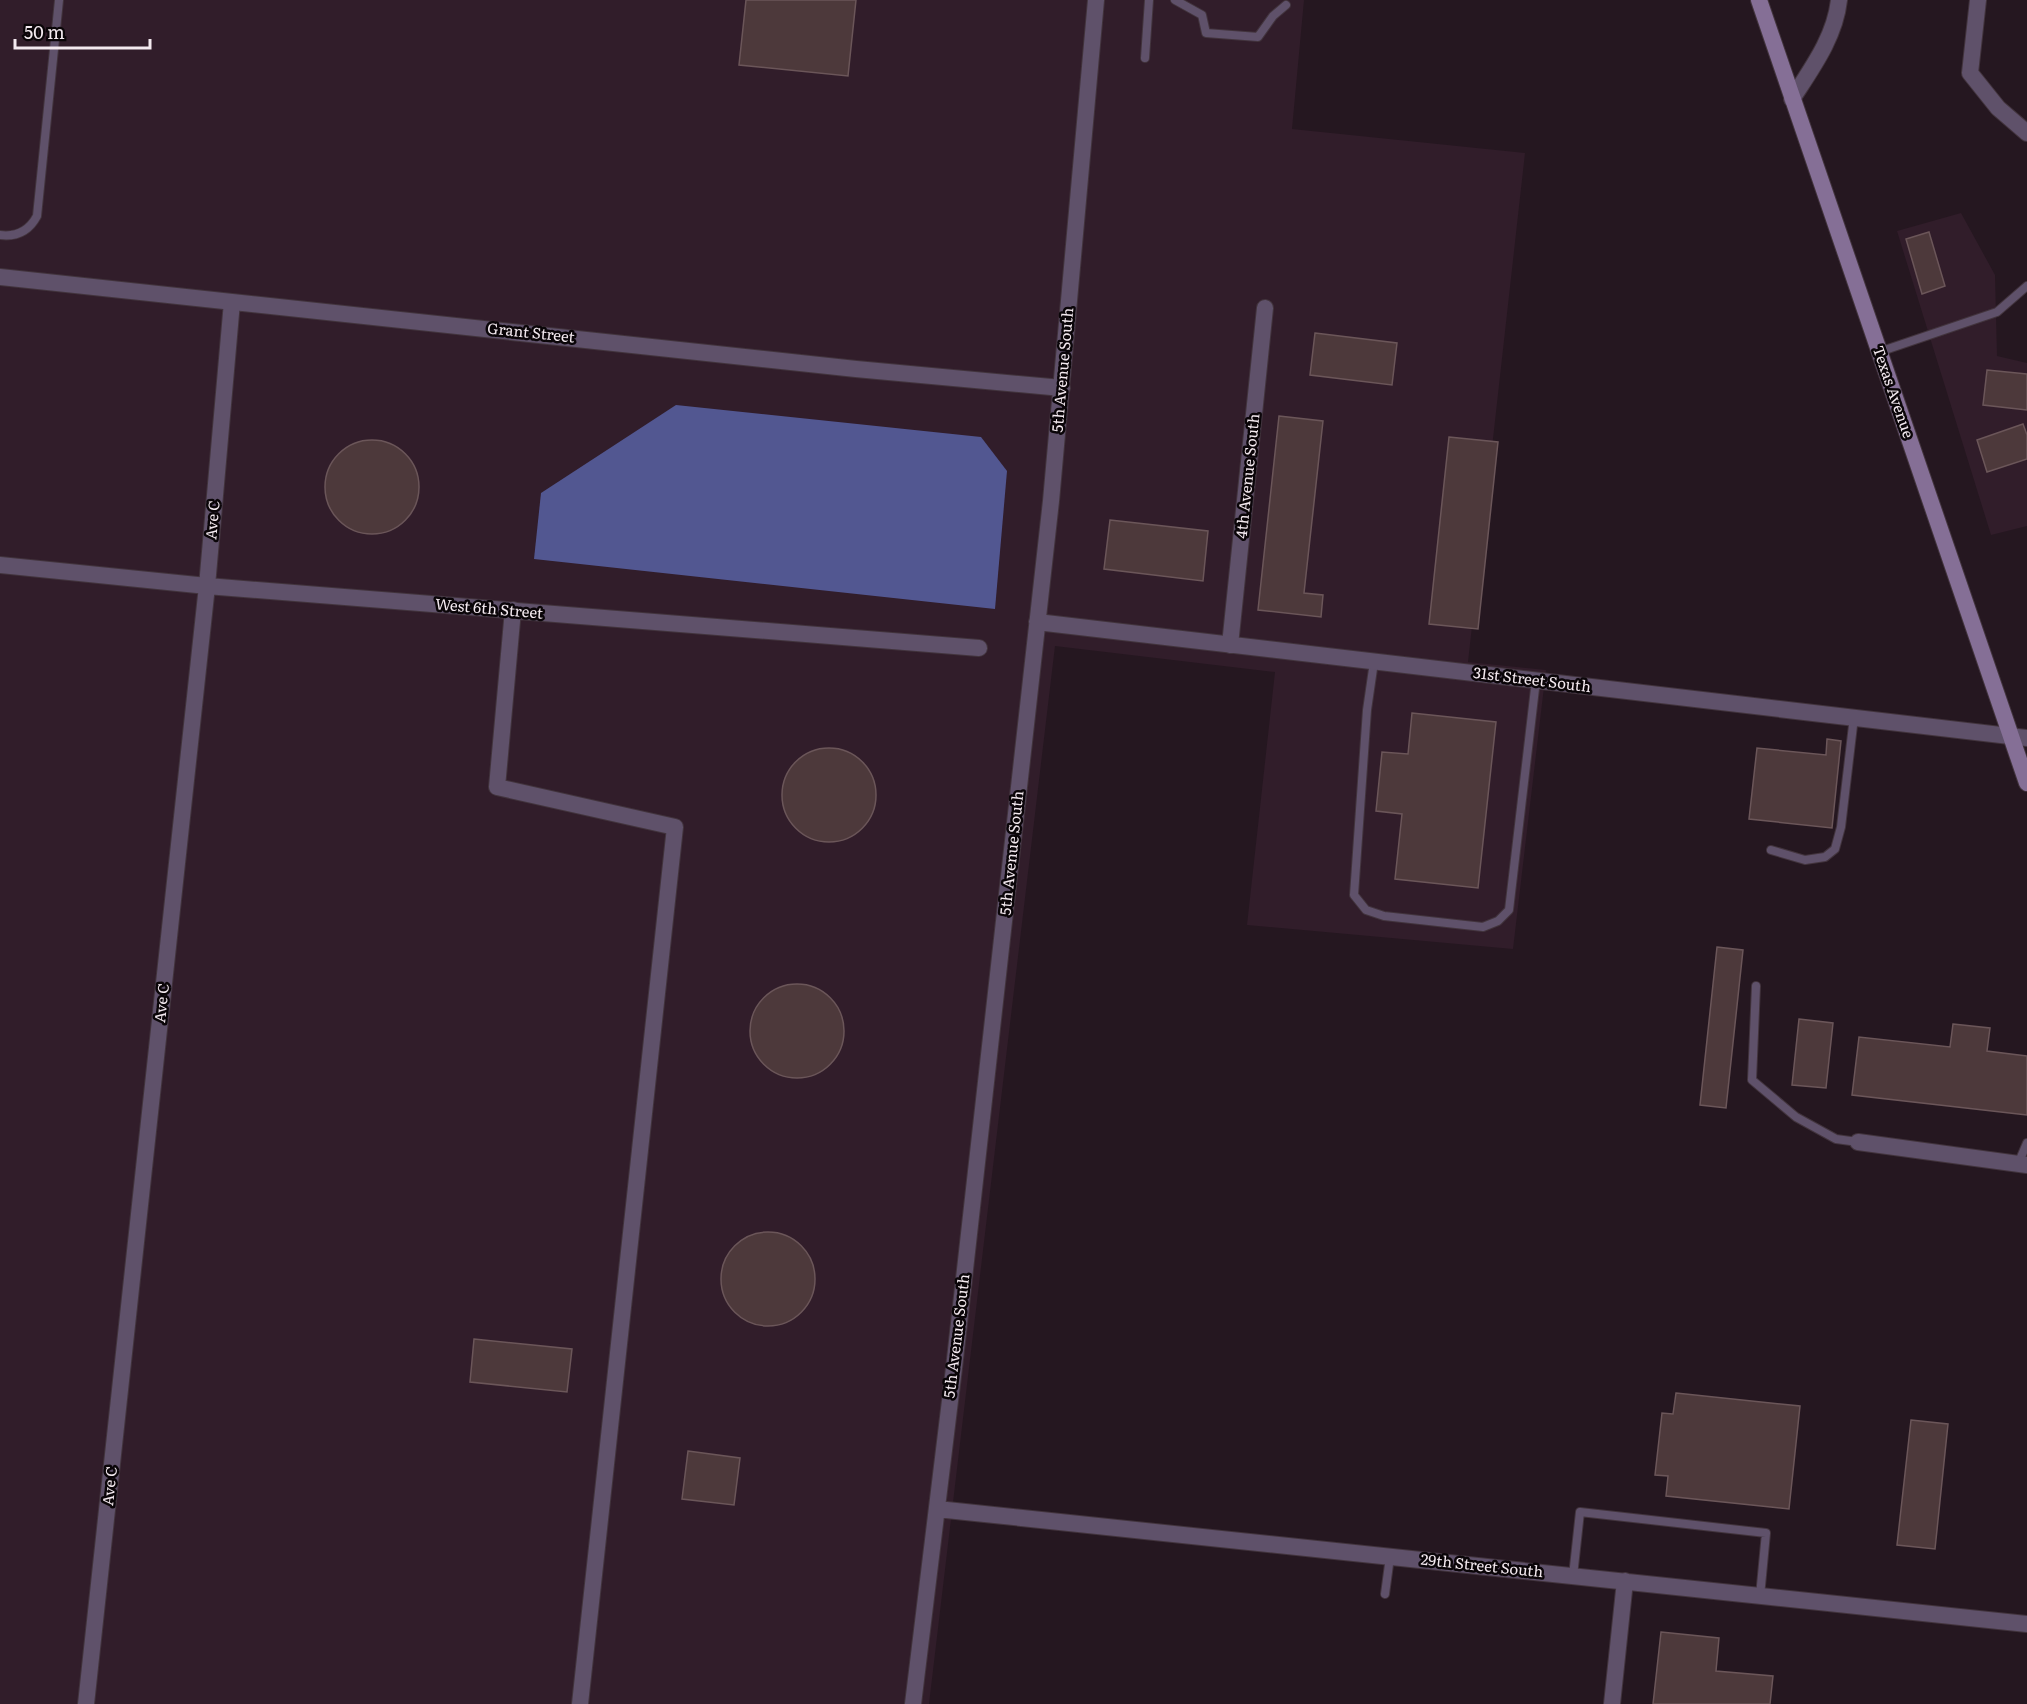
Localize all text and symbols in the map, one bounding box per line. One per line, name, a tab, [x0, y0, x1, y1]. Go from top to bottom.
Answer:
scale bar	[15, 12, 150, 50]
text: 50 m	[24, 18, 65, 45]
street label: 5th Avenue South	[1045, 307, 1078, 433]
street label: Grant Street	[486, 315, 576, 348]
street label: Texas Avenue	[1868, 342, 1921, 441]
street label: 4th Avenue South	[1229, 412, 1265, 540]
street label: Ave C	[198, 499, 225, 541]
street label: West 6th Street	[434, 591, 544, 624]
street label: 31st Street South	[1472, 660, 1593, 697]
street label: 5th Avenue South	[993, 789, 1028, 916]
street label: Ave C	[147, 982, 174, 1024]
street label: 5th Avenue South	[936, 1272, 975, 1399]
street label: Ave C	[95, 1465, 122, 1507]
street label: 29th Street South	[1420, 1547, 1545, 1582]

